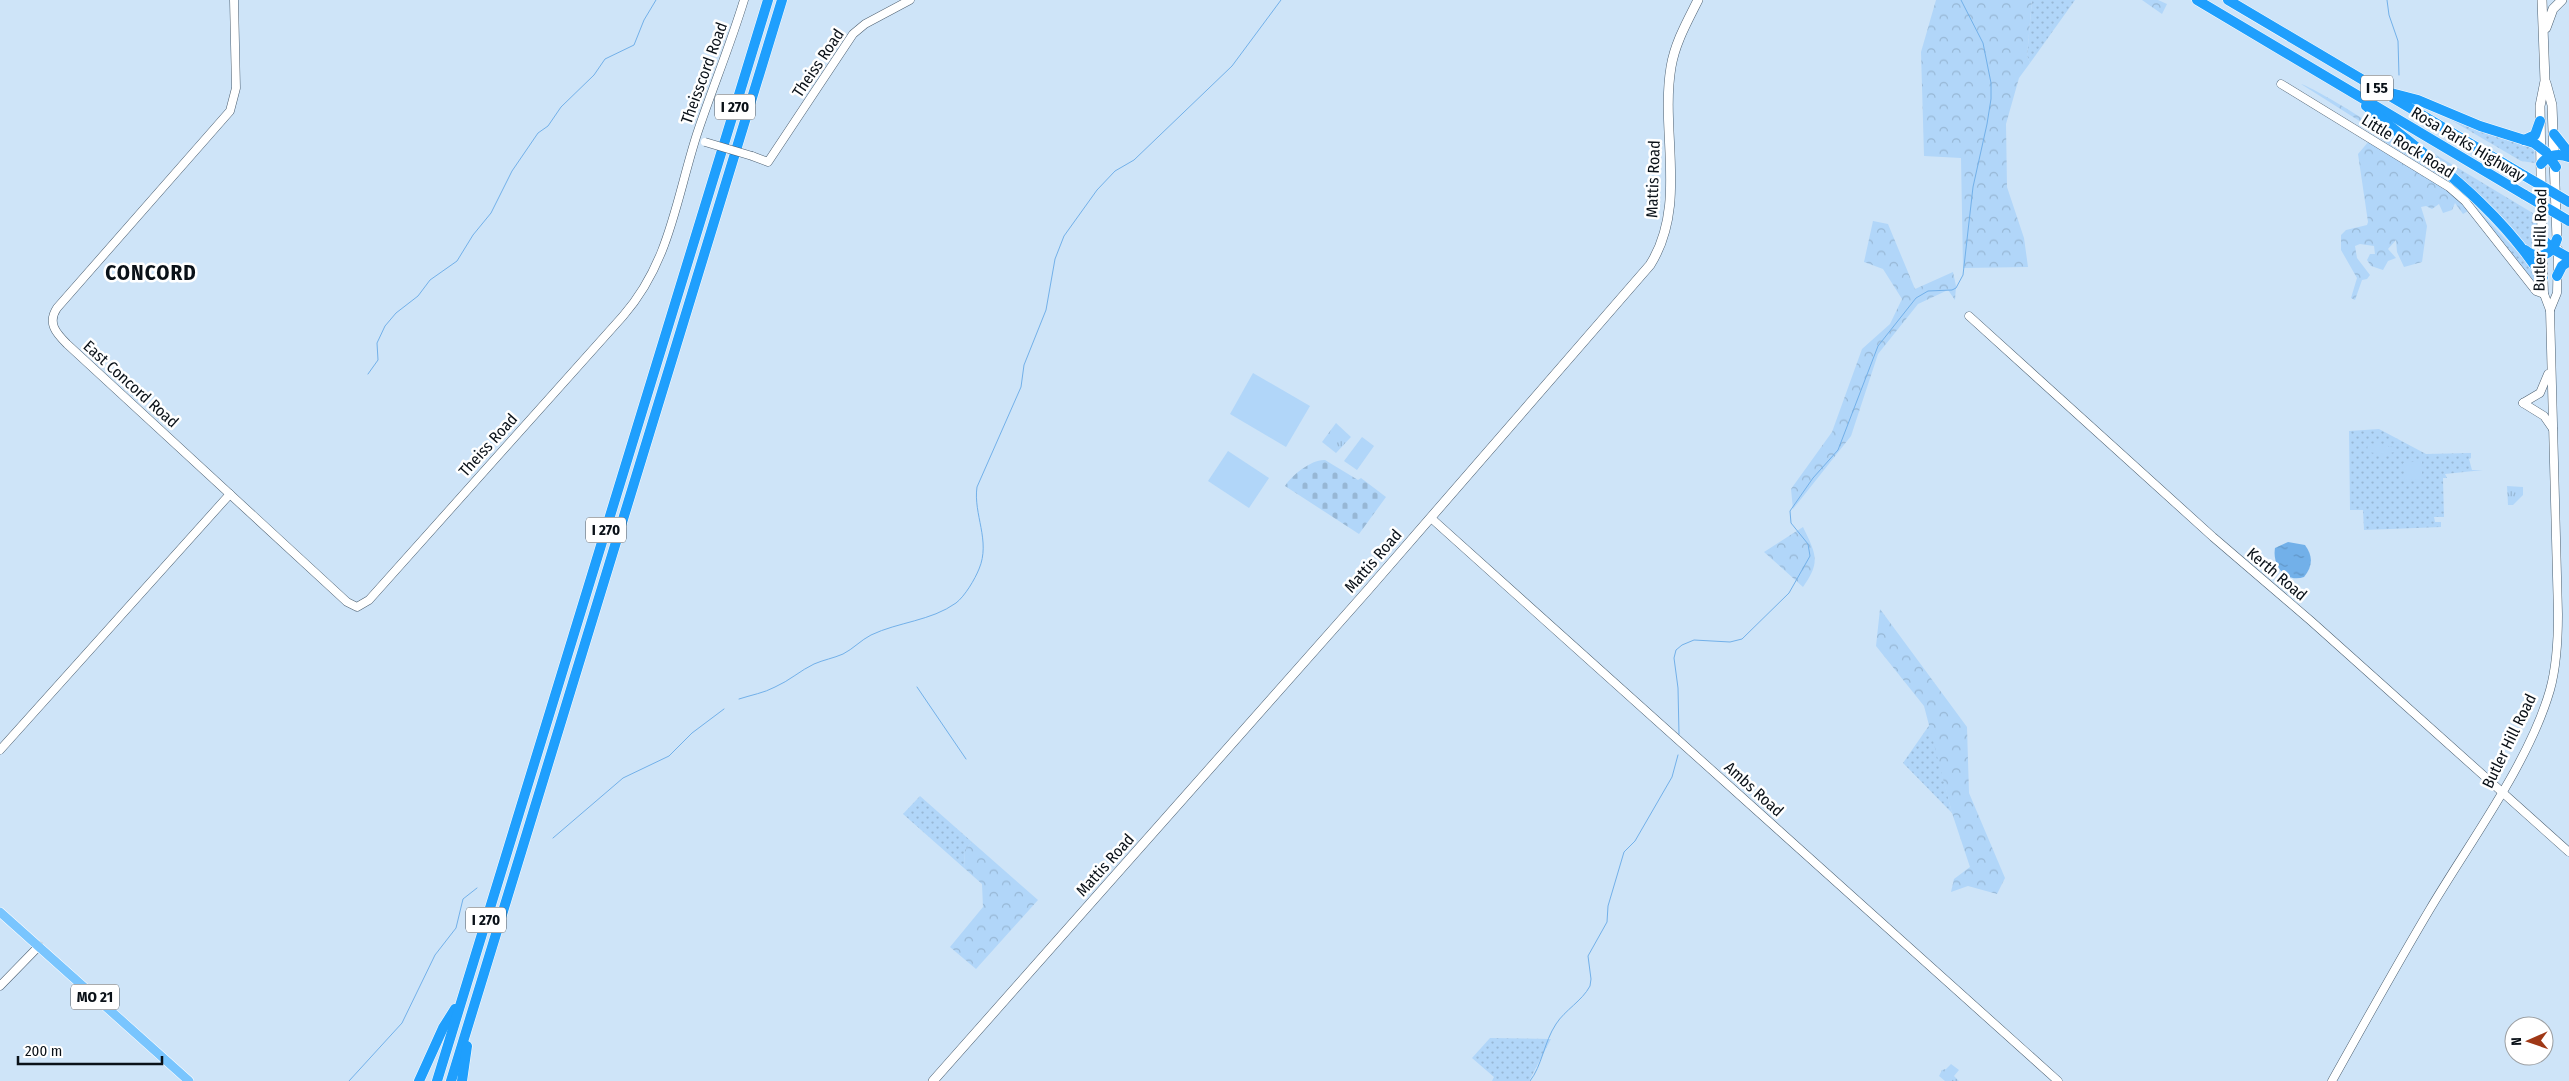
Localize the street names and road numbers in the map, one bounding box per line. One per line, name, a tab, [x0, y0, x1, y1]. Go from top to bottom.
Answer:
street label: Theisscord Road	[677, 20, 731, 126]
street label: Theiss Road	[788, 25, 848, 101]
road number: I 55	[2361, 76, 2393, 100]
road number: I 270	[715, 94, 755, 120]
street label: Rosa Parks Highway	[2408, 103, 2529, 186]
street label: Little Rock Road	[2358, 110, 2458, 182]
street label: Mattis Road	[1642, 140, 1664, 218]
street label: Butler Hill Road	[2530, 188, 2550, 292]
street label: East Concord Road	[80, 336, 182, 432]
street label: Theiss Road	[455, 410, 521, 480]
road number: I 270	[586, 518, 626, 542]
street label: Mattis Road	[1340, 526, 1406, 596]
street label: Kerth Road	[2243, 543, 2311, 605]
street label: Butler Hill Road	[2478, 691, 2540, 791]
street label: Ambs Road	[1721, 758, 1787, 820]
street label: Mattis Road	[1072, 830, 1138, 900]
road number: I 270	[466, 908, 506, 932]
road number: MO 21	[71, 984, 119, 1010]

